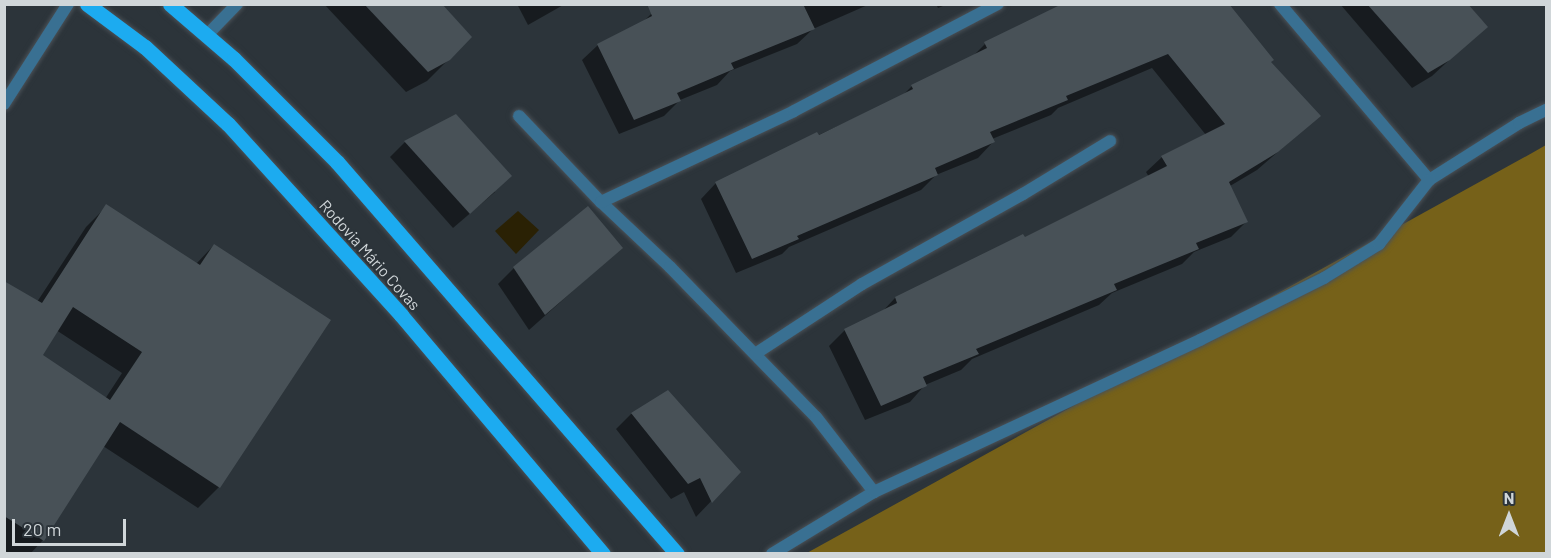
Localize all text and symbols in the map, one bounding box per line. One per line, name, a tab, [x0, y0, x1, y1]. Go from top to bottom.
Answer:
street label: Rodovia Mário Covas	[316, 196, 424, 314]
north arrow	[1479, 486, 1539, 546]
text: N	[1504, 488, 1514, 507]
scale bar	[15, 507, 129, 545]
text: 20 m	[23, 518, 61, 540]

